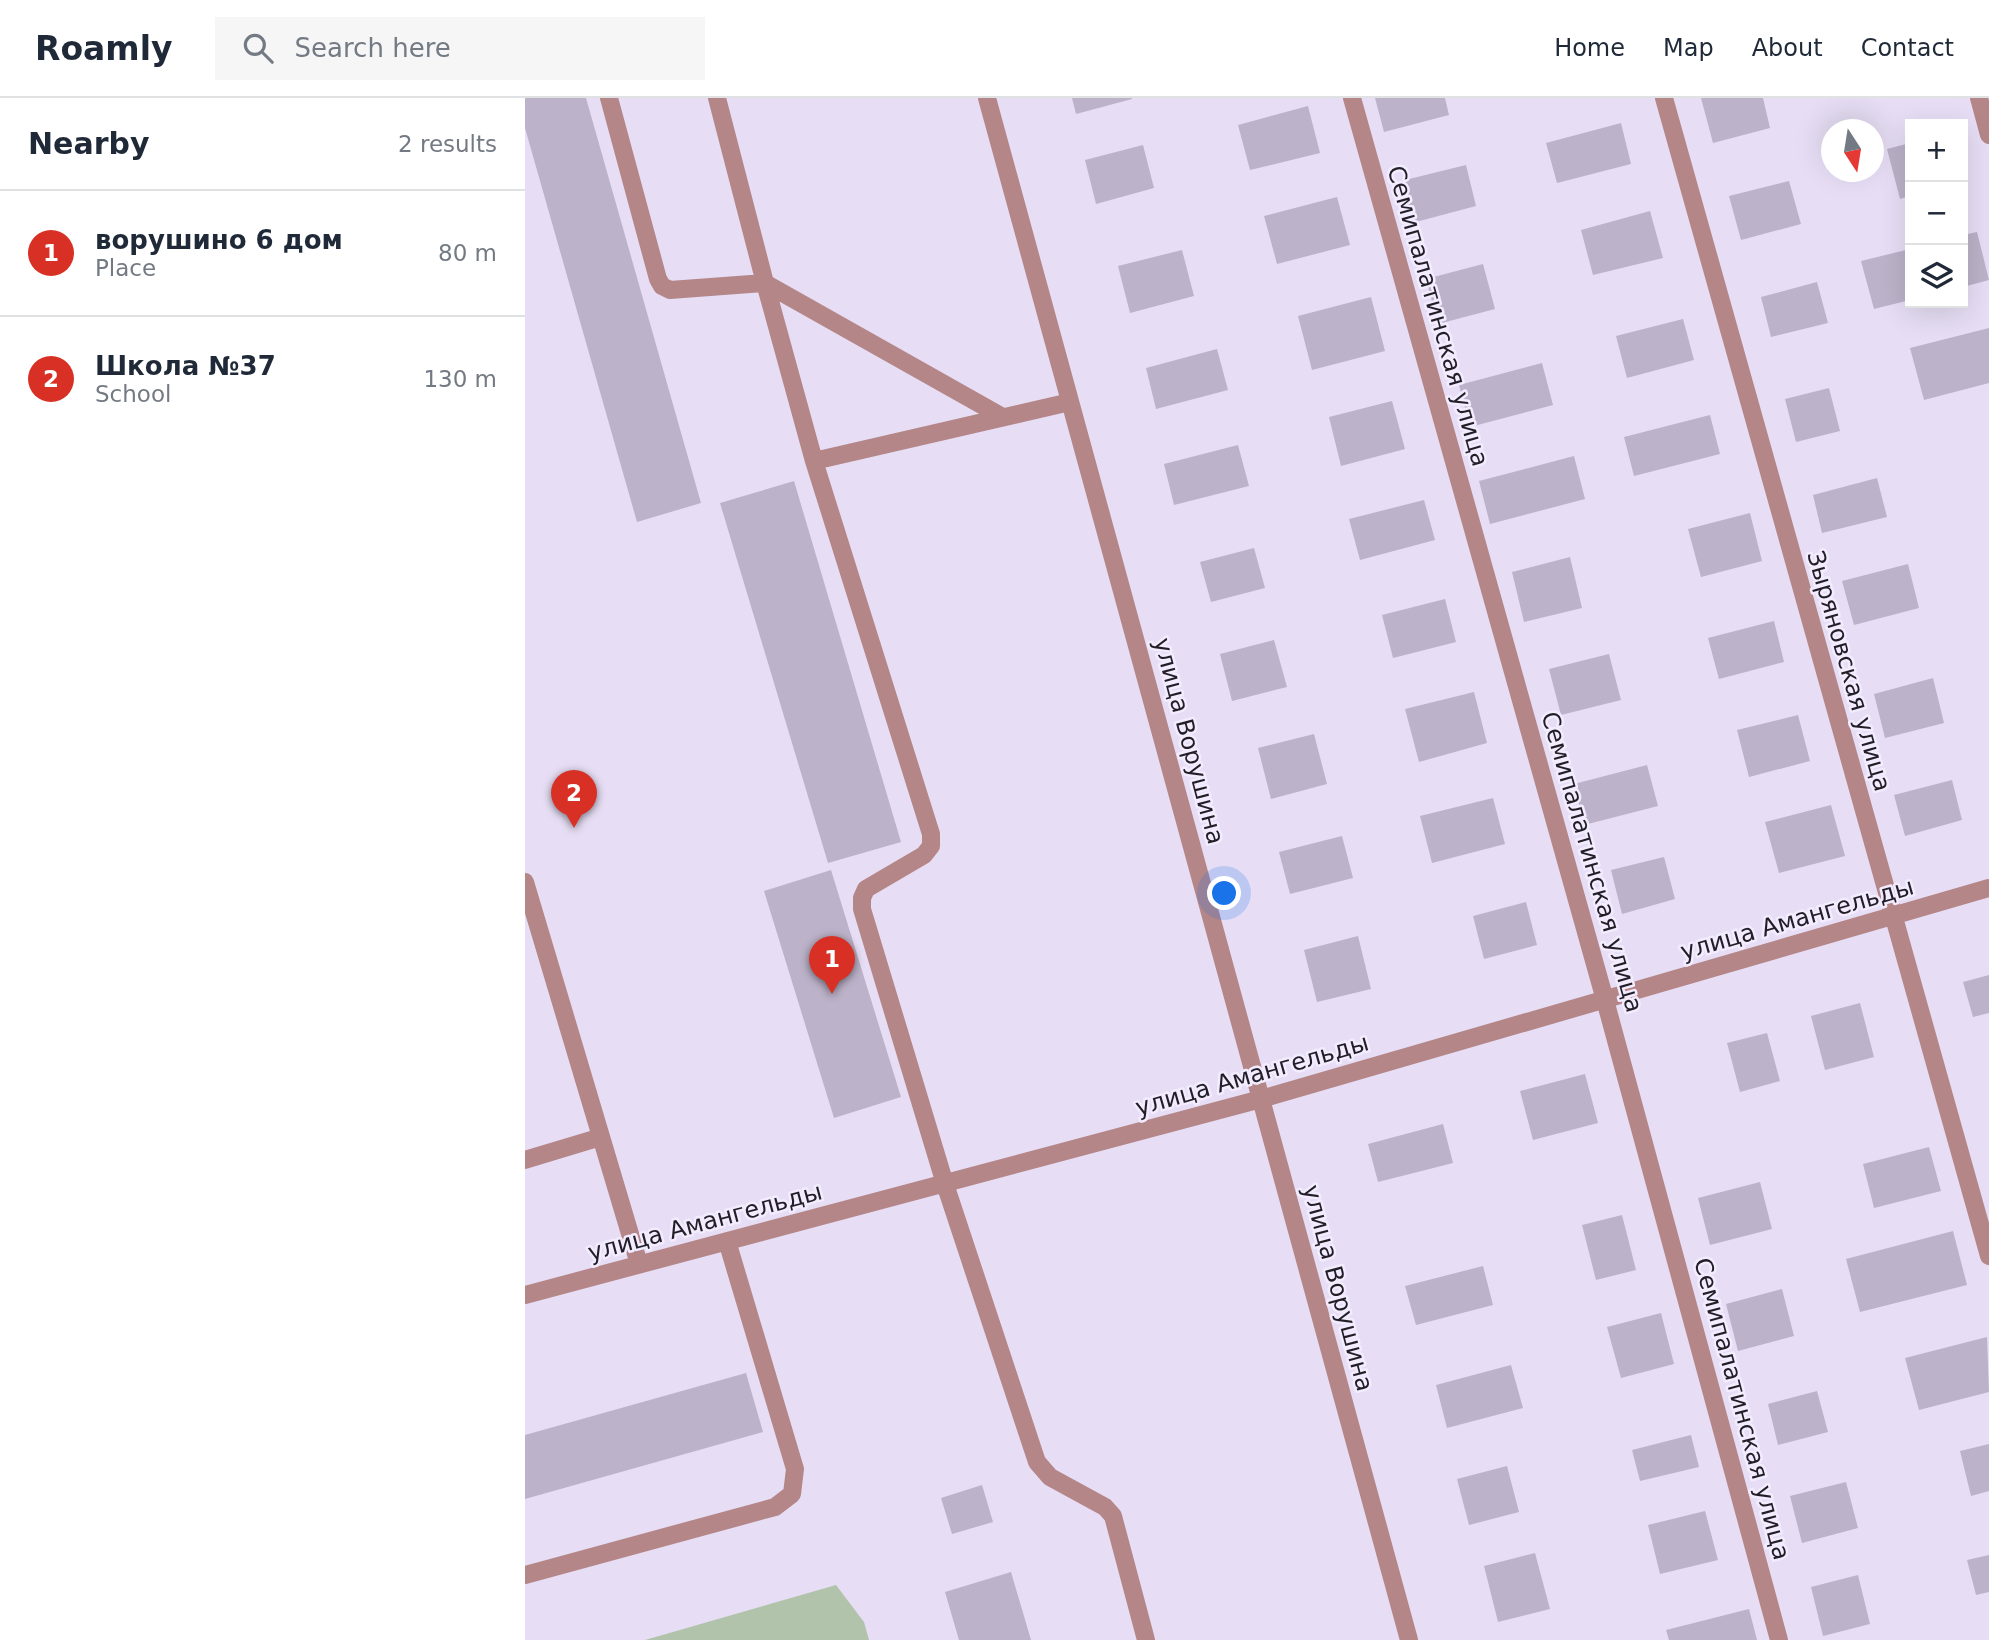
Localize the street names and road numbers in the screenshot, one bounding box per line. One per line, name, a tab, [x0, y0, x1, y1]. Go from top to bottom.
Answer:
street label: Семипалатинская улица	[1382, 162, 1494, 470]
street label: Зыряновская улица	[1801, 547, 1897, 795]
street label: улица Ворушина	[1148, 635, 1230, 847]
street label: Семипалатинская улица	[1536, 708, 1648, 1016]
street label: улица Амангельды	[1677, 872, 1917, 966]
street label: улица Амангельды	[1132, 1028, 1372, 1122]
street label: улица Амангельды	[585, 1177, 825, 1267]
street label: улица Ворушина	[1297, 1182, 1379, 1394]
street label: Семипалатинская улица	[1688, 1255, 1796, 1563]

